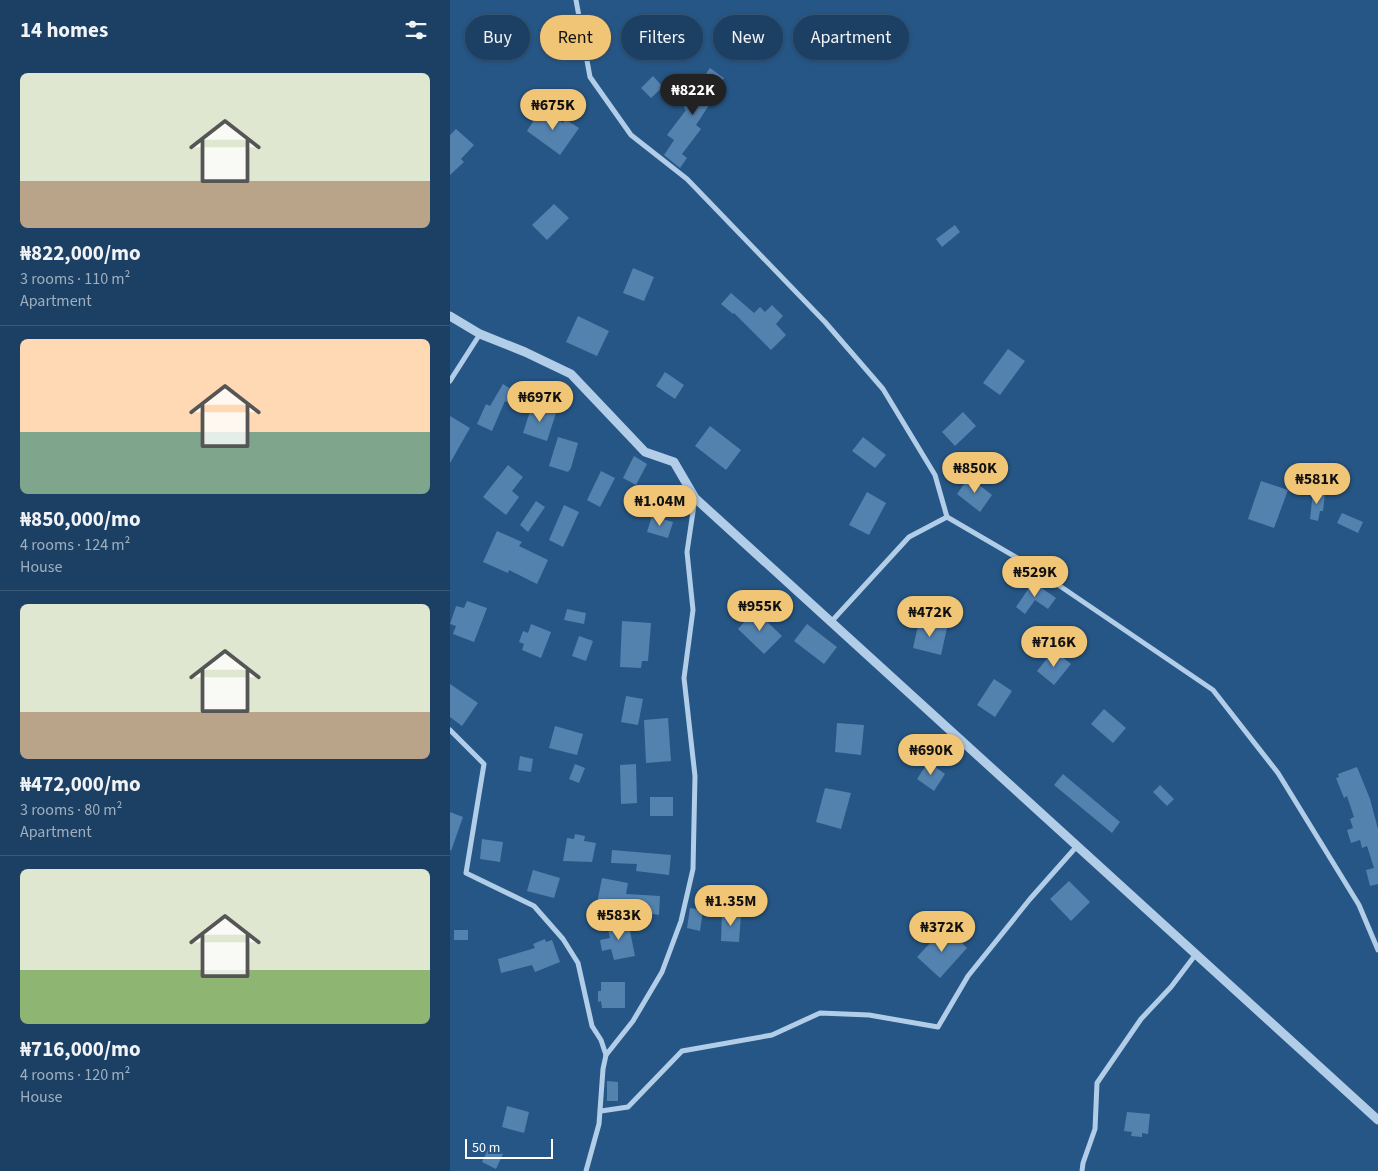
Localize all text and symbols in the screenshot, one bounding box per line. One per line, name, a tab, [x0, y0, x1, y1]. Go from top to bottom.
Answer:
text: 14 homes	[20, 15, 108, 45]
chip: Buy	[465, 15, 530, 60]
chip: Rent	[540, 15, 611, 60]
chip: Filters	[621, 15, 703, 60]
chip: New	[713, 15, 783, 60]
chip: Apartment	[793, 15, 909, 60]
icon: filters	[402, 16, 430, 44]
pin: ₦822K	[658, 74, 728, 116]
text: ₦822K	[671, 79, 715, 101]
pin: ₦675K	[518, 88, 588, 131]
text: ₦675K	[531, 94, 575, 116]
icon: home	[180, 106, 270, 196]
text: ₦822,000/mo	[20, 238, 141, 268]
text: 3 rooms · 110 m²	[20, 268, 130, 290]
text: Apartment	[20, 290, 92, 312]
icon: home	[180, 371, 270, 461]
pin: ₦697K	[505, 380, 575, 423]
text: ₦697K	[518, 386, 562, 408]
pin: ₦850K	[940, 452, 1010, 494]
text: ₦850K	[953, 457, 997, 479]
pin: ₦581K	[1282, 462, 1352, 505]
text: ₦581K	[1295, 468, 1339, 490]
pin: ₦1.04M	[619, 484, 701, 527]
text: ₦1.04M	[635, 490, 685, 512]
text: ₦850,000/mo	[20, 504, 141, 534]
text: 4 rooms · 124 m²	[20, 534, 130, 556]
text: House	[20, 556, 62, 578]
pin: ₦529K	[1000, 556, 1070, 598]
text: ₦529K	[1013, 561, 1057, 583]
pin: ₦955K	[725, 590, 795, 632]
text: ₦955K	[738, 595, 782, 617]
pin: ₦472K	[895, 596, 965, 638]
text: ₦472K	[908, 601, 952, 623]
pin: ₦716K	[1019, 626, 1089, 668]
text: ₦716K	[1032, 631, 1076, 653]
icon: home	[180, 636, 270, 726]
pin: ₦690K	[896, 734, 966, 776]
text: ₦690K	[909, 739, 953, 761]
text: ₦472,000/mo	[20, 769, 141, 799]
text: 3 rooms · 80 m²	[20, 799, 122, 821]
text: Apartment	[20, 821, 92, 843]
pin: ₦1.35M	[690, 884, 772, 927]
text: ₦1.35M	[706, 890, 756, 912]
pin: ₦583K	[584, 898, 654, 941]
icon: home	[180, 901, 270, 991]
text: ₦583K	[597, 904, 641, 926]
pin: ₦372K	[907, 910, 977, 953]
text: ₦372K	[920, 916, 964, 938]
text: ₦716,000/mo	[20, 1034, 141, 1064]
text: 4 rooms · 120 m²	[20, 1064, 130, 1086]
text: House	[20, 1086, 62, 1108]
scale bar	[465, 1136, 552, 1159]
text: 50 m	[472, 1138, 500, 1158]

